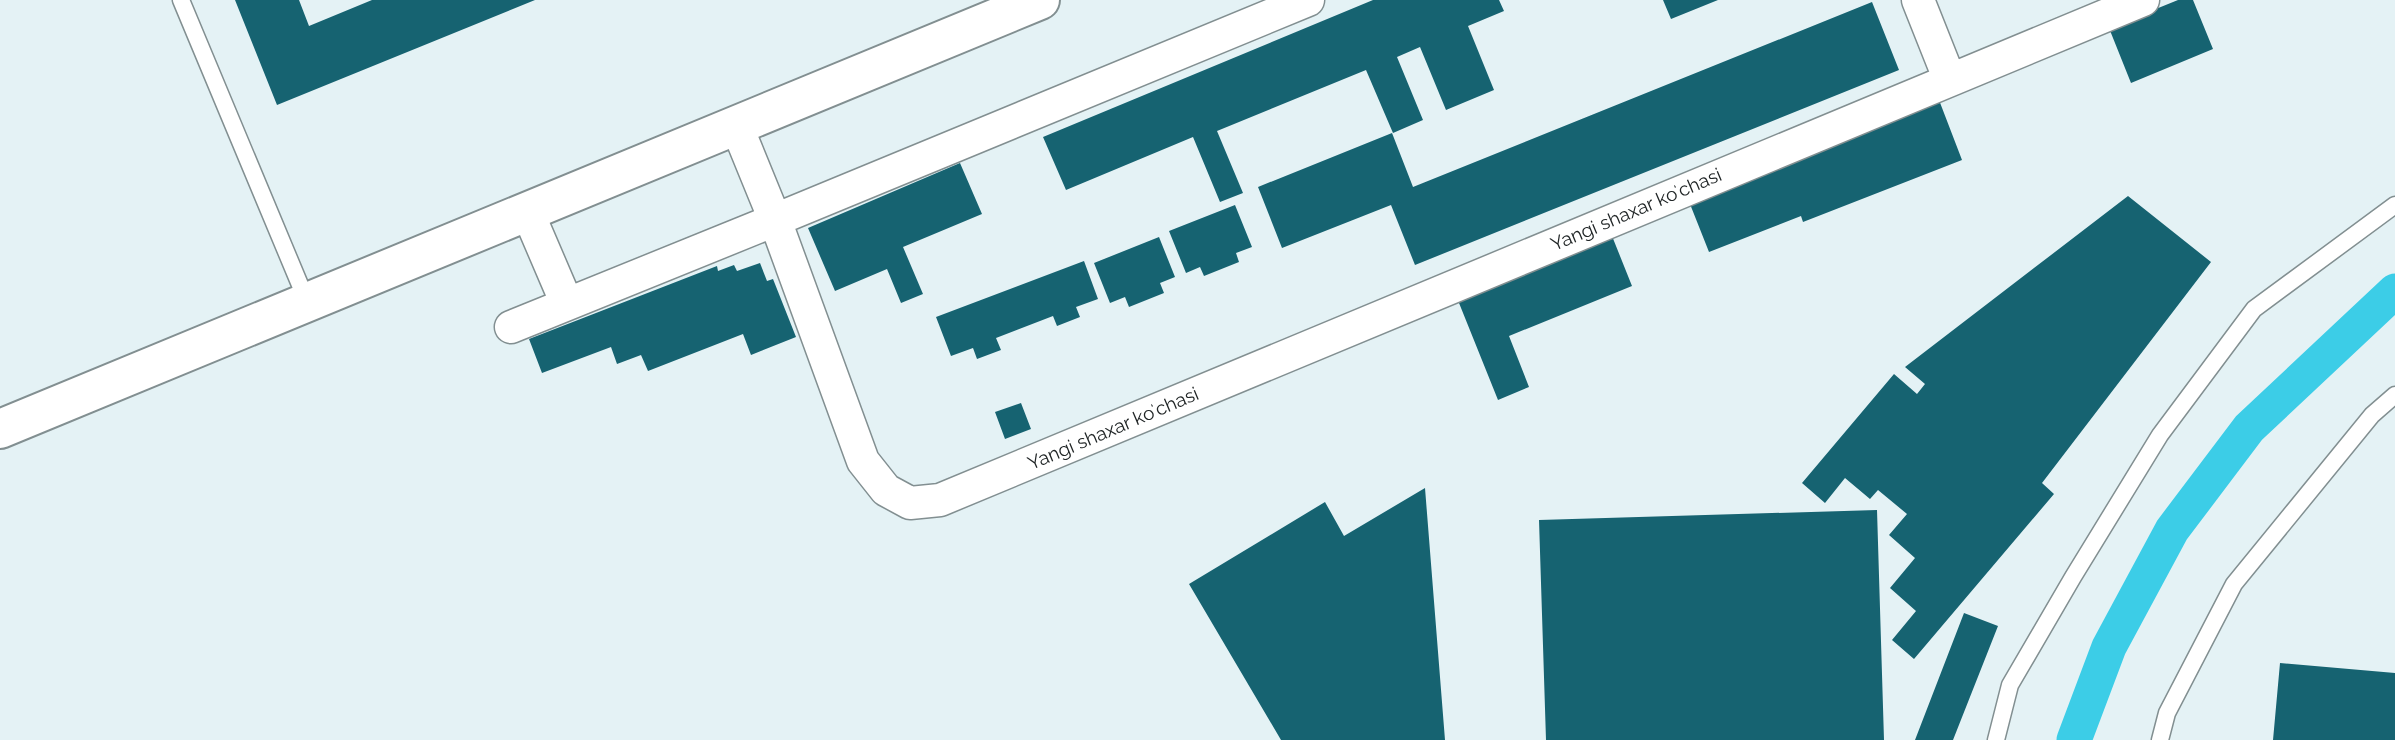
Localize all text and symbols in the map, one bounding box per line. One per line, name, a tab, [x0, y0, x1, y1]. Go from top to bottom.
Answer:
street label: Yangi shaxar koʻchasi	[1547, 163, 1725, 255]
street label: Yangi shaxar koʻchasi	[1024, 382, 1202, 474]

